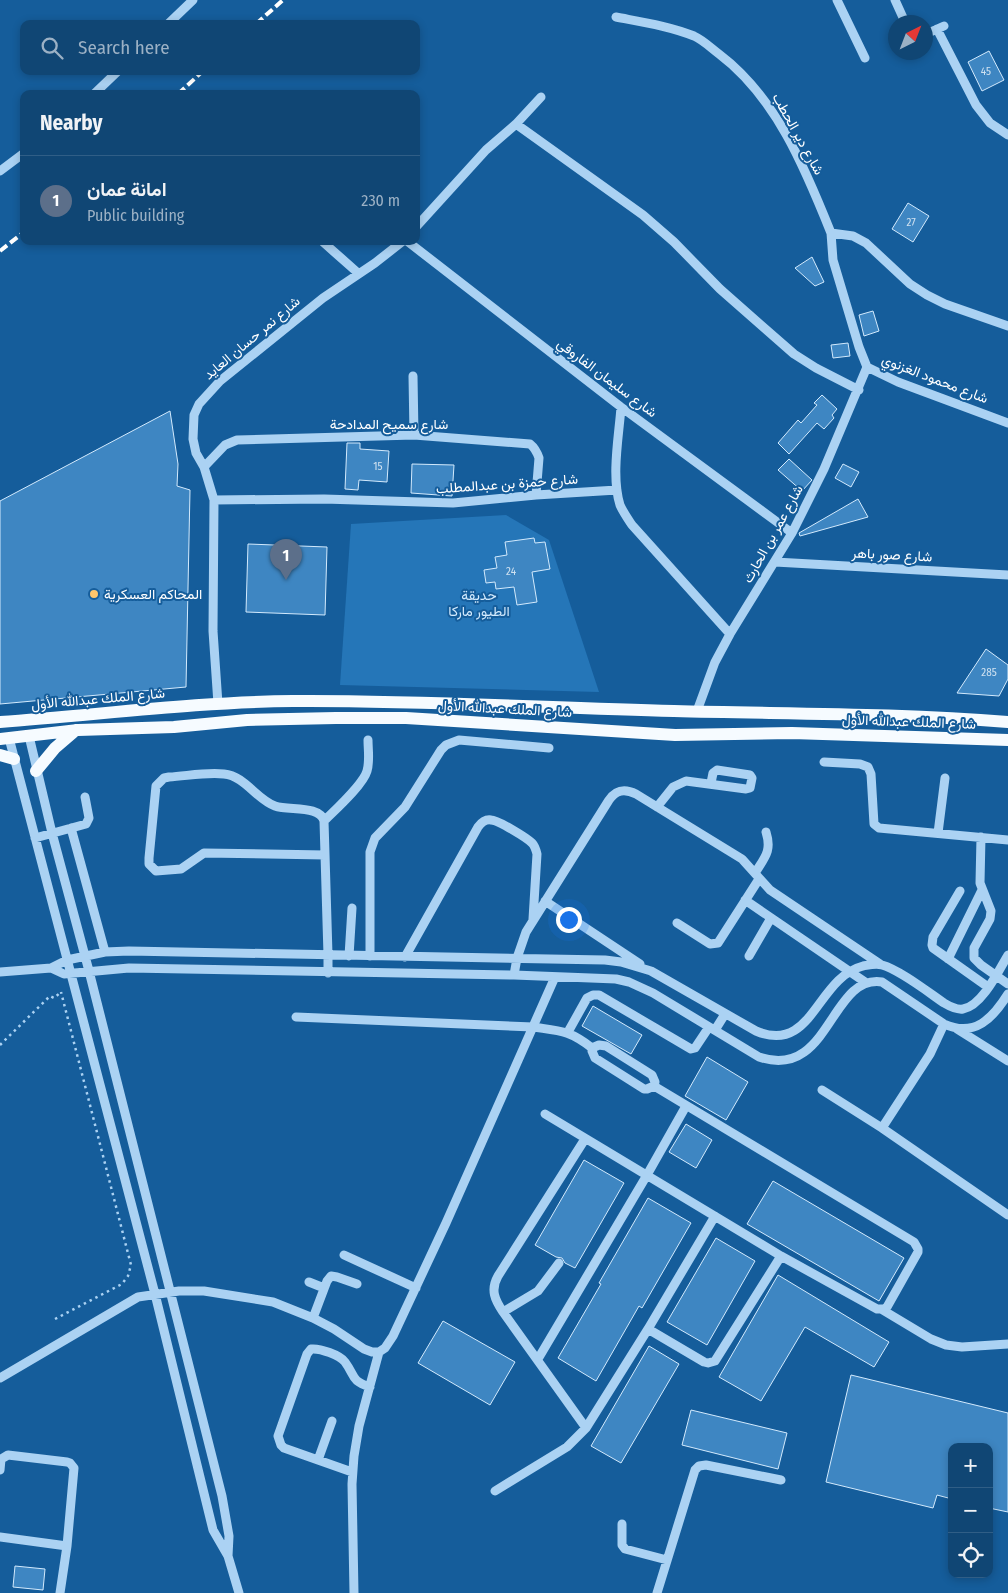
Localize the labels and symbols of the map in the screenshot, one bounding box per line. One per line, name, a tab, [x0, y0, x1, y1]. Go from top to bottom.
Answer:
north arrow	[888, 15, 933, 60]
house number: 45	[981, 65, 991, 78]
street label: شارع دير الحطب	[767, 90, 827, 179]
house number: 27	[906, 216, 916, 229]
street label: شارع نمر حسان العايد	[200, 293, 305, 385]
street label: شارع سليمان الفاروقي	[552, 335, 660, 423]
street label: شارع محمود الغزنوي	[878, 351, 991, 410]
street label: شارع سميح المدادحة	[330, 416, 448, 435]
house number: 15	[373, 460, 383, 473]
street label: شارع حمزة بن عبدالمطلب	[435, 471, 579, 499]
street label: شارع عمر بن الحارث	[739, 482, 809, 587]
pin: 1	[270, 539, 302, 580]
street label: شارع صور باهر	[850, 544, 933, 568]
house number: 24	[506, 565, 517, 578]
place label: المحاكم العسكرية	[104, 586, 202, 603]
park label: حديقة الطيور ماركا	[448, 587, 510, 620]
marker: المحاكم العسكرية	[88, 588, 100, 600]
house number: 285	[981, 666, 997, 679]
street label: شارع الملك عبدالله الأول	[30, 685, 166, 715]
street label: شارع الملك عبدالله الأول	[437, 697, 572, 723]
street label: شارع الملك عبدالله الأول	[842, 711, 976, 735]
your location	[556, 907, 582, 933]

